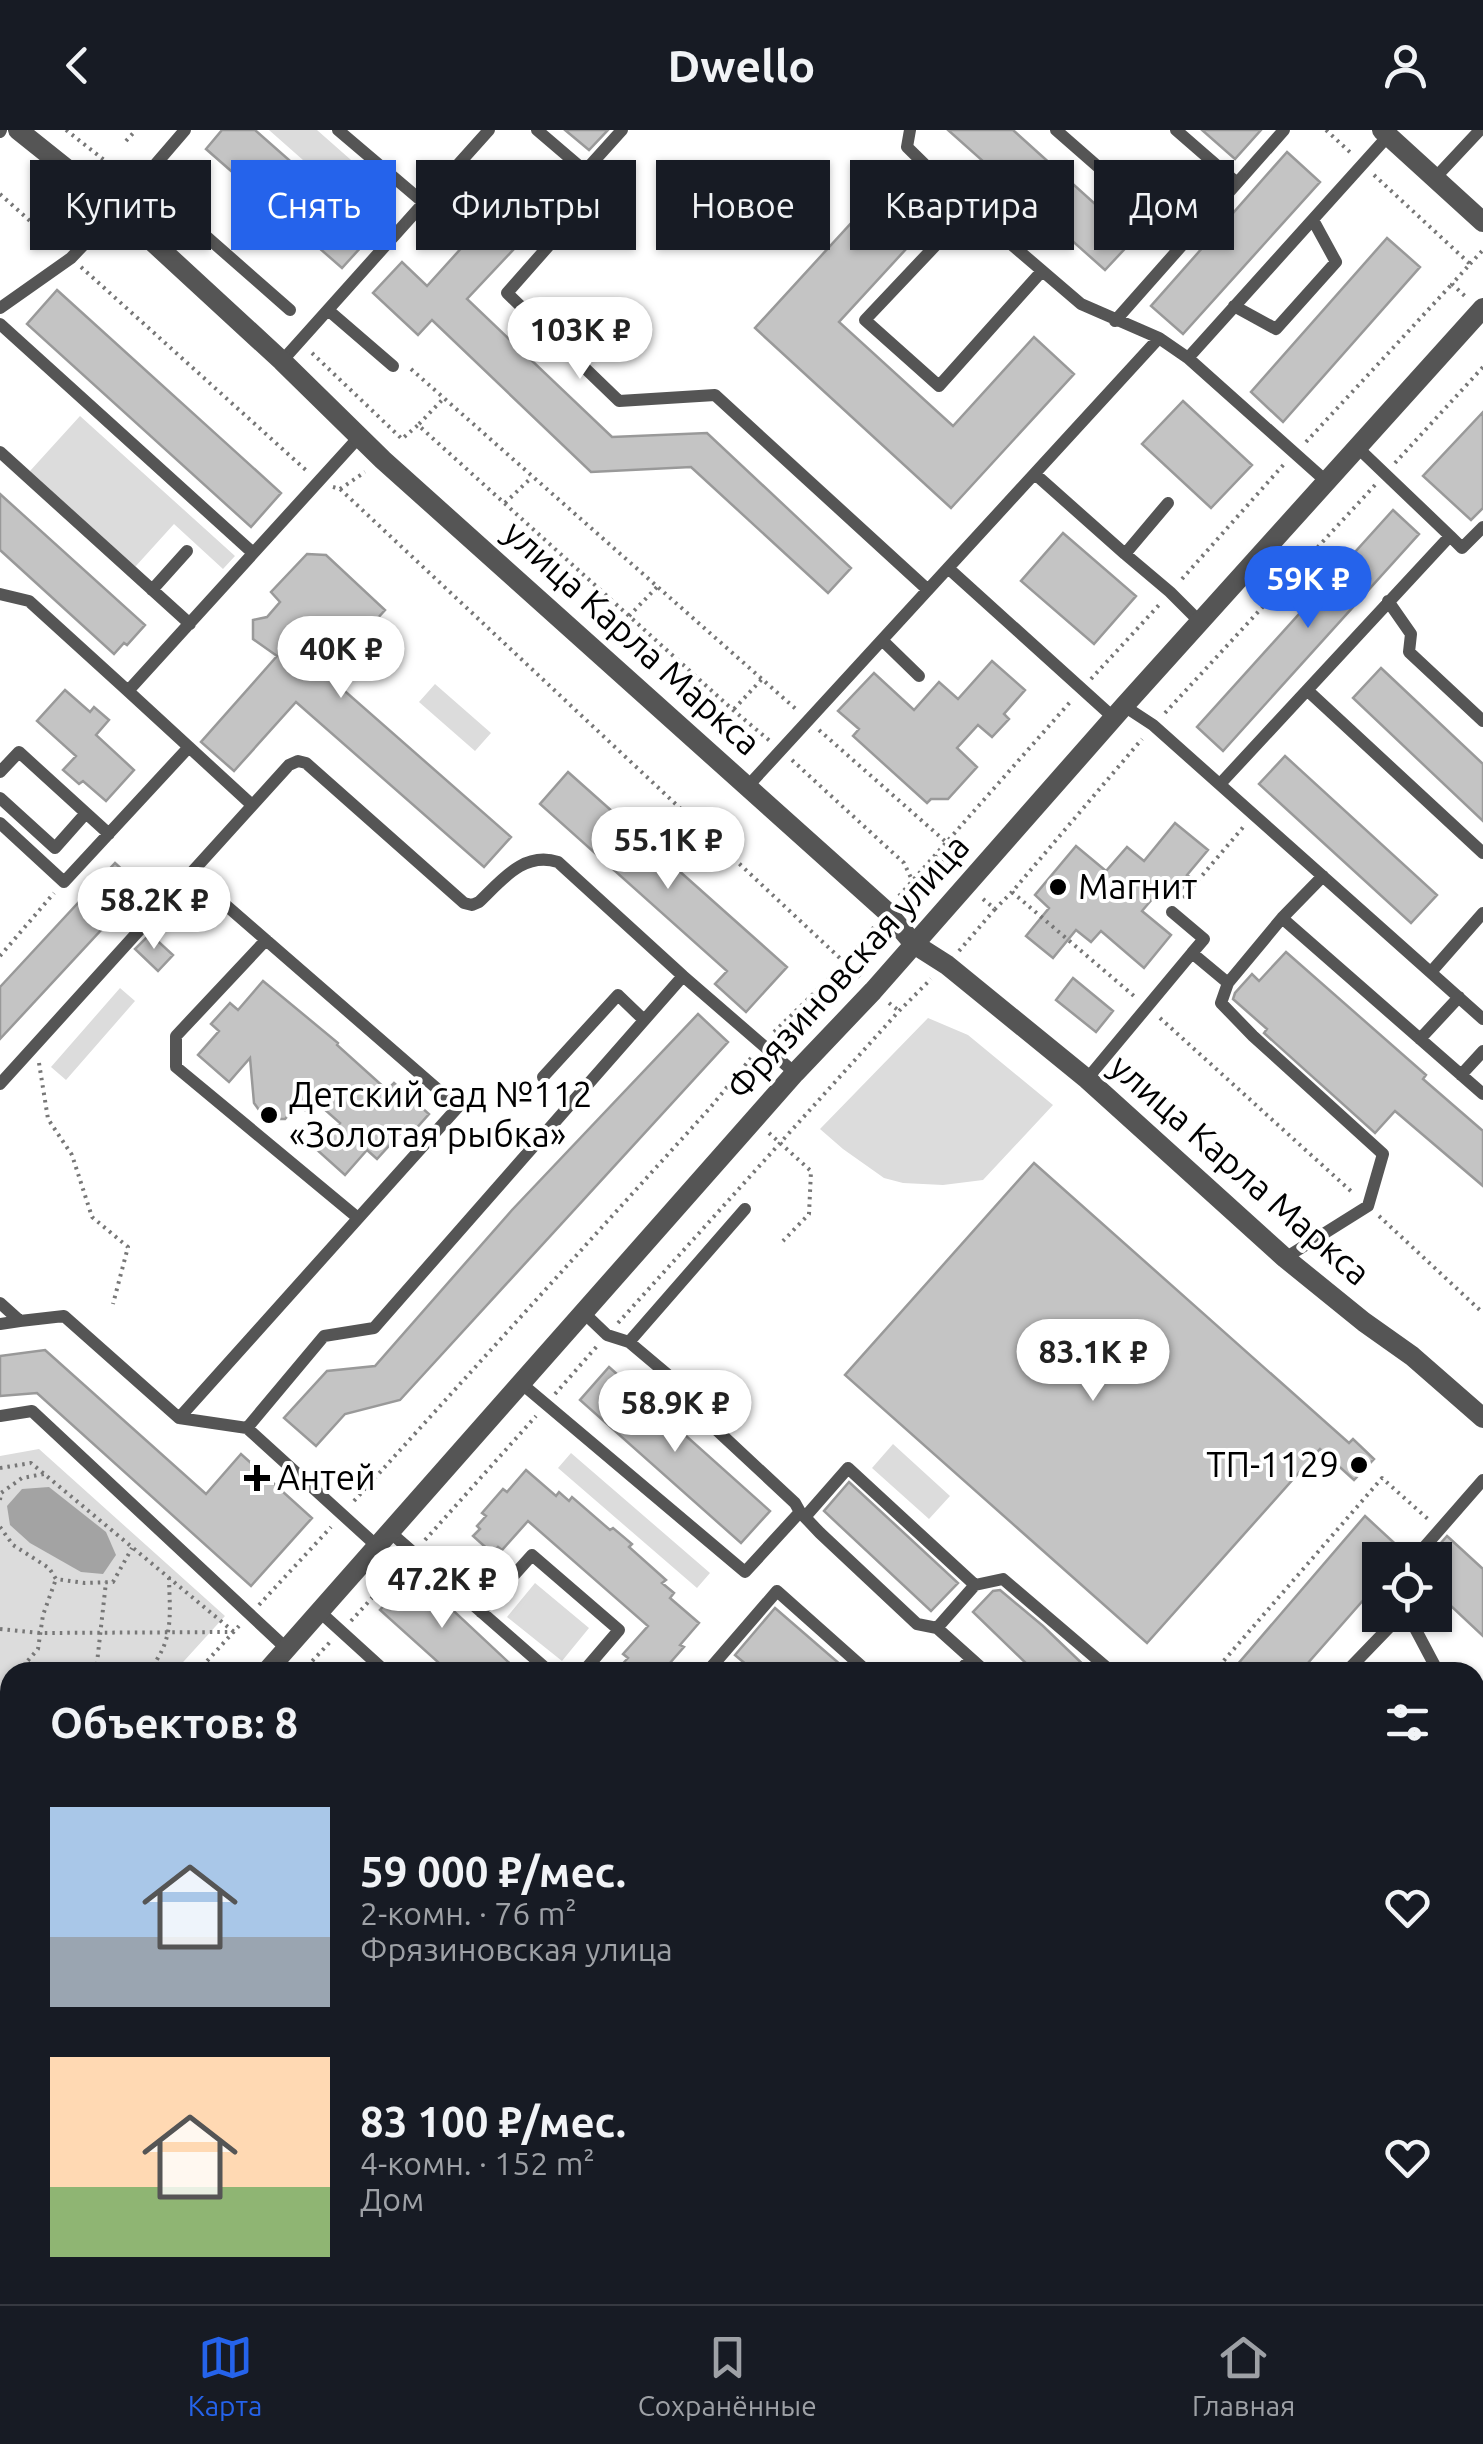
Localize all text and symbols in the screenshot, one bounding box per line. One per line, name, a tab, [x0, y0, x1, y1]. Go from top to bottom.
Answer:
icon: back	[50, 38, 105, 93]
icon: person	[1378, 38, 1433, 93]
text: Dwello	[668, 40, 815, 91]
chip: Купить	[30, 160, 211, 250]
chip: Снять	[231, 160, 396, 250]
chip: Фильтры	[416, 160, 636, 250]
chip: Новое	[656, 160, 830, 250]
chip: Квартира	[850, 160, 1074, 250]
chip: Дом	[1094, 160, 1234, 250]
pin: 103K ₽	[499, 297, 661, 382]
text: 103K ₽	[529, 311, 631, 347]
street label: улица Карла Маркса	[496, 512, 769, 763]
pin: 59K ₽	[1238, 546, 1378, 631]
text: 59K ₽	[1266, 560, 1350, 596]
pin: 40K ₽	[271, 616, 411, 701]
text: 40K ₽	[299, 630, 383, 666]
pin: 55.1K ₽	[576, 807, 760, 892]
text: 55.1K ₽	[614, 821, 722, 857]
street label: Фрязиновская улица	[718, 826, 977, 1107]
place label: Магнит	[1078, 866, 1198, 906]
pin: 58.2K ₽	[62, 867, 246, 952]
marker: Магнит	[1047, 876, 1069, 898]
text: 58.2K ₽	[100, 881, 208, 917]
street label: улица Карла Маркса	[1103, 1046, 1379, 1293]
place label: Детский сад №112 «Золотая рыбка»	[289, 1074, 593, 1154]
marker: Детский сад №112 «Золотая рыбка»	[258, 1104, 280, 1126]
pin: 83.1K ₽	[1001, 1319, 1185, 1404]
text: 83.1K ₽	[1039, 1333, 1147, 1369]
pin: 58.9K ₽	[583, 1370, 767, 1455]
text: 58.9K ₽	[621, 1384, 729, 1420]
place label: ТП-1129	[1206, 1444, 1339, 1484]
marker: ТП-1129	[1348, 1454, 1370, 1476]
place label: Антей	[277, 1457, 376, 1497]
marker: Антей	[246, 1467, 268, 1489]
map controls	[1362, 1542, 1452, 1632]
button: locate	[1362, 1542, 1452, 1632]
pin: 47.2K ₽	[350, 1546, 534, 1631]
text: 47.2K ₽	[388, 1560, 496, 1596]
icon: filters	[1380, 1695, 1435, 1750]
text: Объектов: 8	[50, 1699, 298, 1746]
icon: home	[130, 1847, 250, 1967]
text: 59 000 ₽/мес.	[360, 1848, 626, 1895]
icon: heart	[1380, 1880, 1435, 1935]
text: 2-комн. · 76 m²	[360, 1895, 577, 1931]
text: Фрязиновская улица	[360, 1931, 673, 1967]
icon: home	[130, 2097, 250, 2217]
text: 83 100 ₽/мес.	[360, 2098, 626, 2145]
icon: heart	[1380, 2130, 1435, 2185]
text: 4-комн. · 152 m²	[360, 2145, 595, 2181]
text: Дом	[360, 2181, 424, 2217]
tab: Карта	[188, 2330, 262, 2421]
tab: Сохранённые	[638, 2330, 817, 2421]
tab: Главная	[1192, 2330, 1295, 2421]

